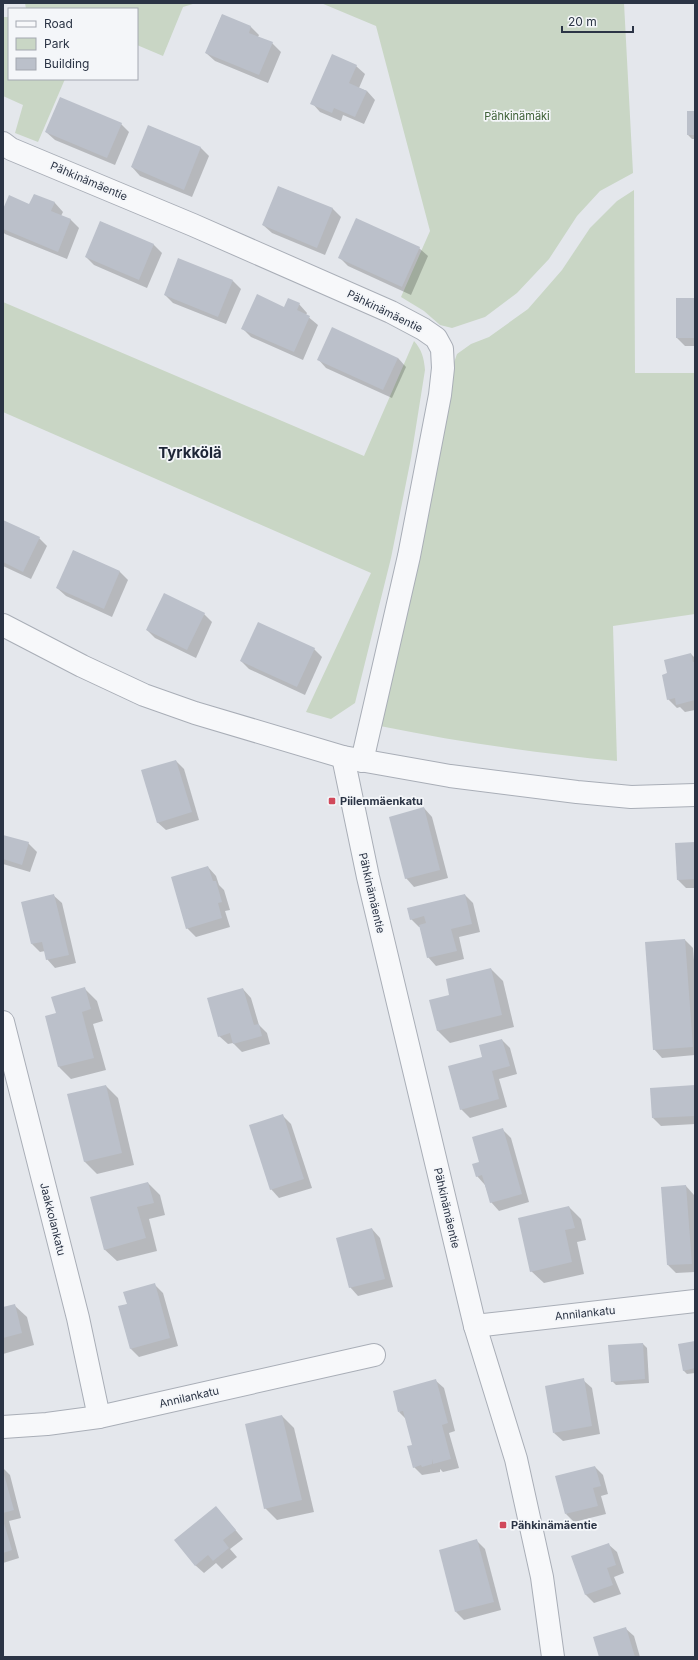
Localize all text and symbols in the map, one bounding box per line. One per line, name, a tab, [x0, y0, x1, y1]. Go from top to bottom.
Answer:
legend	[8, 8, 138, 80]
scale bar	[562, 8, 633, 34]
text: 20 m	[568, 14, 597, 29]
text: Road	[44, 16, 73, 31]
text: Park	[44, 36, 70, 51]
text: Building	[44, 56, 89, 71]
park label: Pähkinämäki	[484, 109, 550, 123]
street label: Pähkinämäentie	[48, 158, 130, 204]
street label: Pähkinämäentie	[345, 287, 425, 335]
district label: Tyrkkölä	[158, 443, 222, 462]
place label: Piilenmäenkatu	[340, 794, 423, 808]
marker: Piilenmäenkatu	[327, 796, 337, 806]
street label: Pähkinämäentie	[356, 851, 388, 935]
street label: Pähkinämäentie	[431, 1166, 463, 1250]
street label: Jaakkolankatu	[37, 1181, 69, 1257]
street label: Annilankatu	[554, 1303, 616, 1323]
street label: Annilankatu	[158, 1383, 220, 1411]
place label: Pähkinämäentie	[511, 1518, 598, 1532]
marker: Pähkinämäentie	[498, 1520, 508, 1530]

